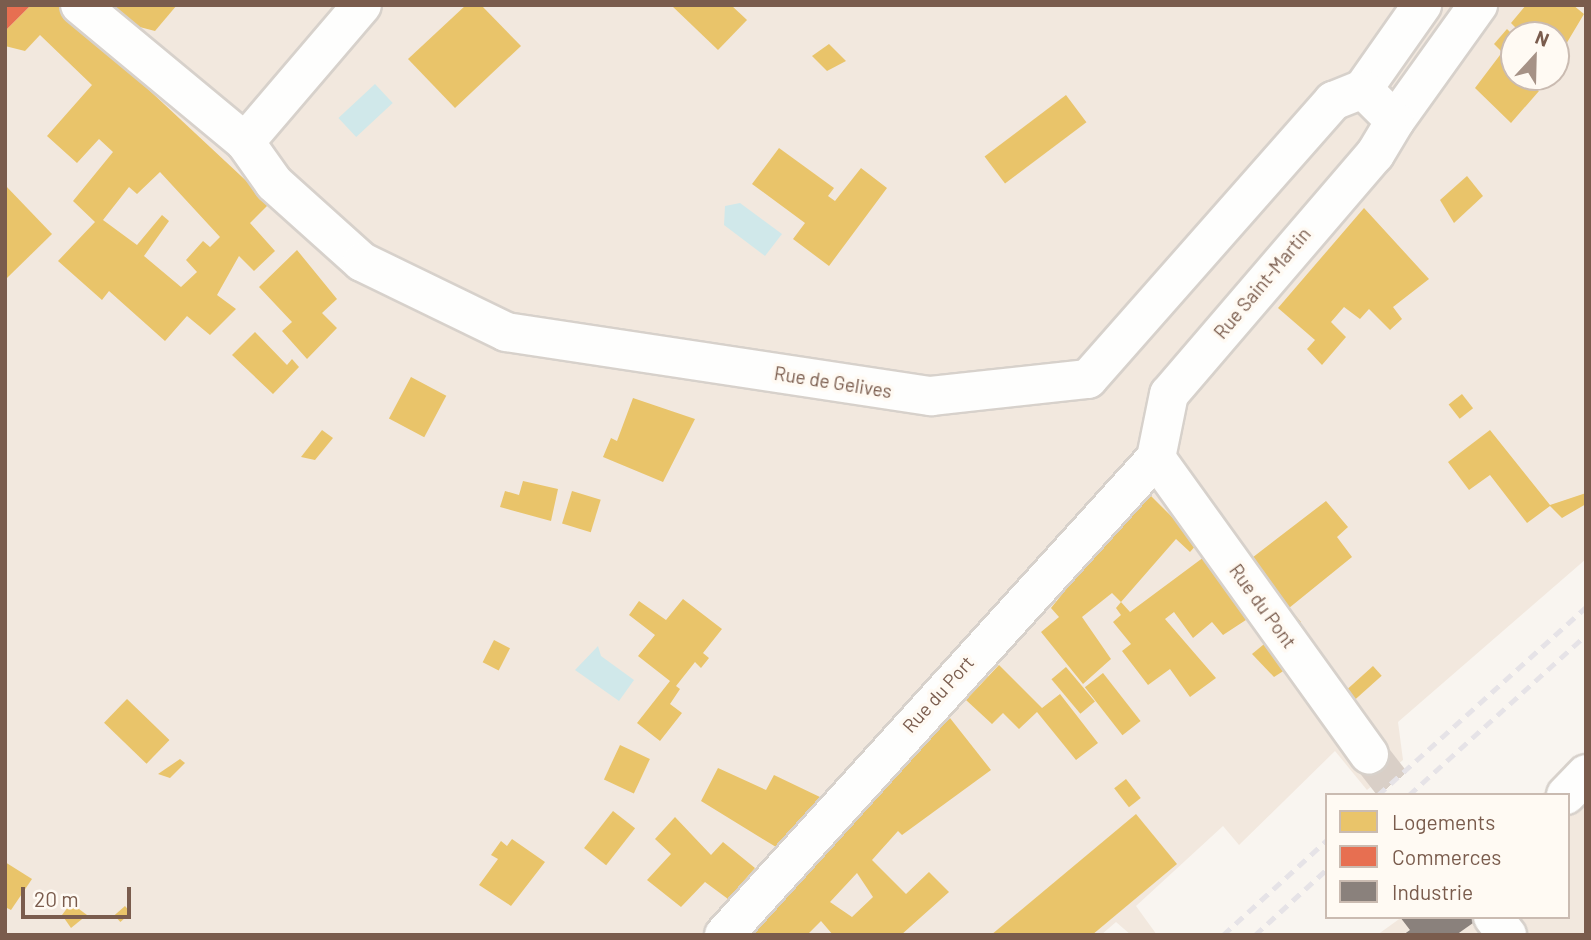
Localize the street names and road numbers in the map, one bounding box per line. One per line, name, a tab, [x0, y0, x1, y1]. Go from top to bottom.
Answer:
street label: Rue Saint-Martin	[1209, 223, 1315, 343]
street label: Rue de Gelives	[773, 361, 893, 403]
street label: Rue du Pont	[1225, 559, 1301, 653]
street label: Rue du Port	[898, 651, 978, 737]

